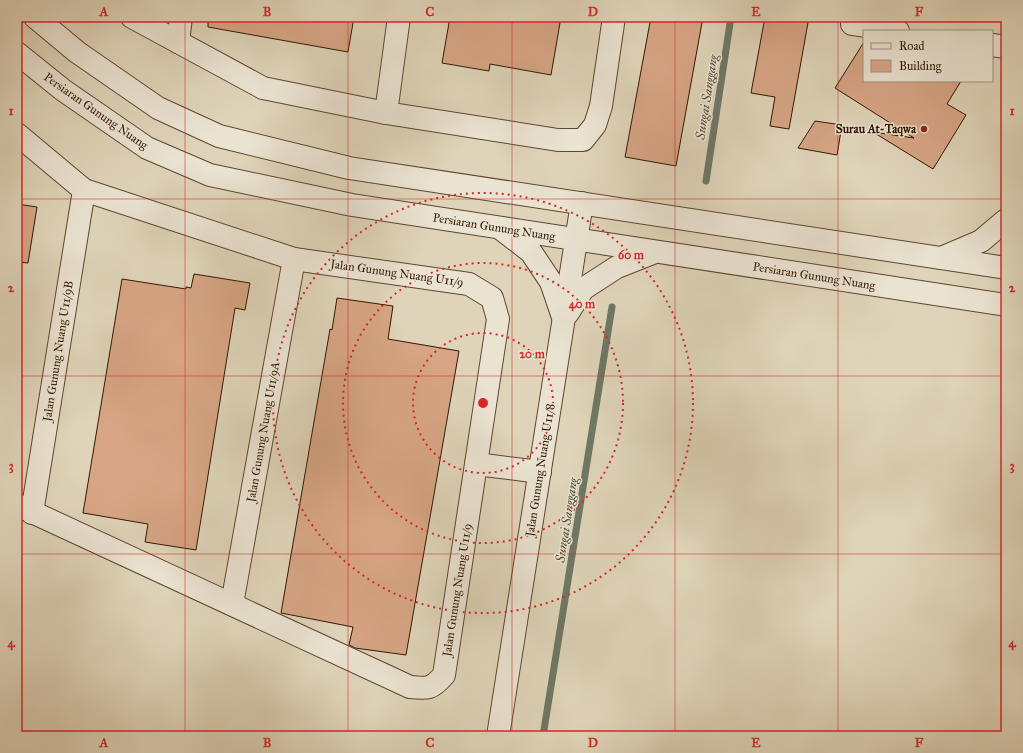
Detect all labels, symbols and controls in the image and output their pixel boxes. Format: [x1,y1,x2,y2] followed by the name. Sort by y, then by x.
[99,4,109,20] text: A
[263,4,272,20] text: B
[426,4,435,20] text: C
[588,4,598,20] text: D
[751,4,761,20] text: E
[915,4,924,20] text: F
[863,30,993,82] legend
[899,39,925,53] text: Road
[692,52,722,142] water label: Sungai Sanggang
[899,59,942,74] text: Building
[41,70,151,153] street label: Persiaran Gunung Nuang
[8,103,14,119] text: 1
[1009,103,1015,119] text: 1
[836,122,917,137] place label: Surau At-Taqwa
[919,124,929,134] marker: Surau At-Taqwa
[432,210,557,245] street label: Persiaran Gunung Nuang
[618,248,645,262] text: 60 m
[327,256,465,290] street label: Jalan Gunung Nuang U11/9
[752,259,877,294] street label: Persiaran Gunung Nuang
[8,280,15,296] text: 2
[40,280,77,425] street label: Jalan Gunung Nuang U11/9B
[1009,280,1016,296] text: 2
[569,297,596,312] text: 40 m
[519,347,546,361] text: 20 m
[243,361,283,506] street label: Jalan Gunung Nuang U11/9A
[476,396,490,410] centre of rings
[522,403,558,540] street label: Jalan Gunung Nuang U11/8
[8,458,14,474] text: 3
[1009,458,1015,474] text: 3
[552,475,582,565] water label: Sungai Sanggang
[439,523,475,660] street label: Jalan Gunung Nuang U11/9
[7,635,15,651] text: 4
[1008,635,1016,651] text: 4
[99,735,109,751] text: A
[263,735,272,751] text: B
[426,735,435,751] text: C
[588,735,598,751] text: D
[751,735,761,751] text: E
[915,735,924,751] text: F

